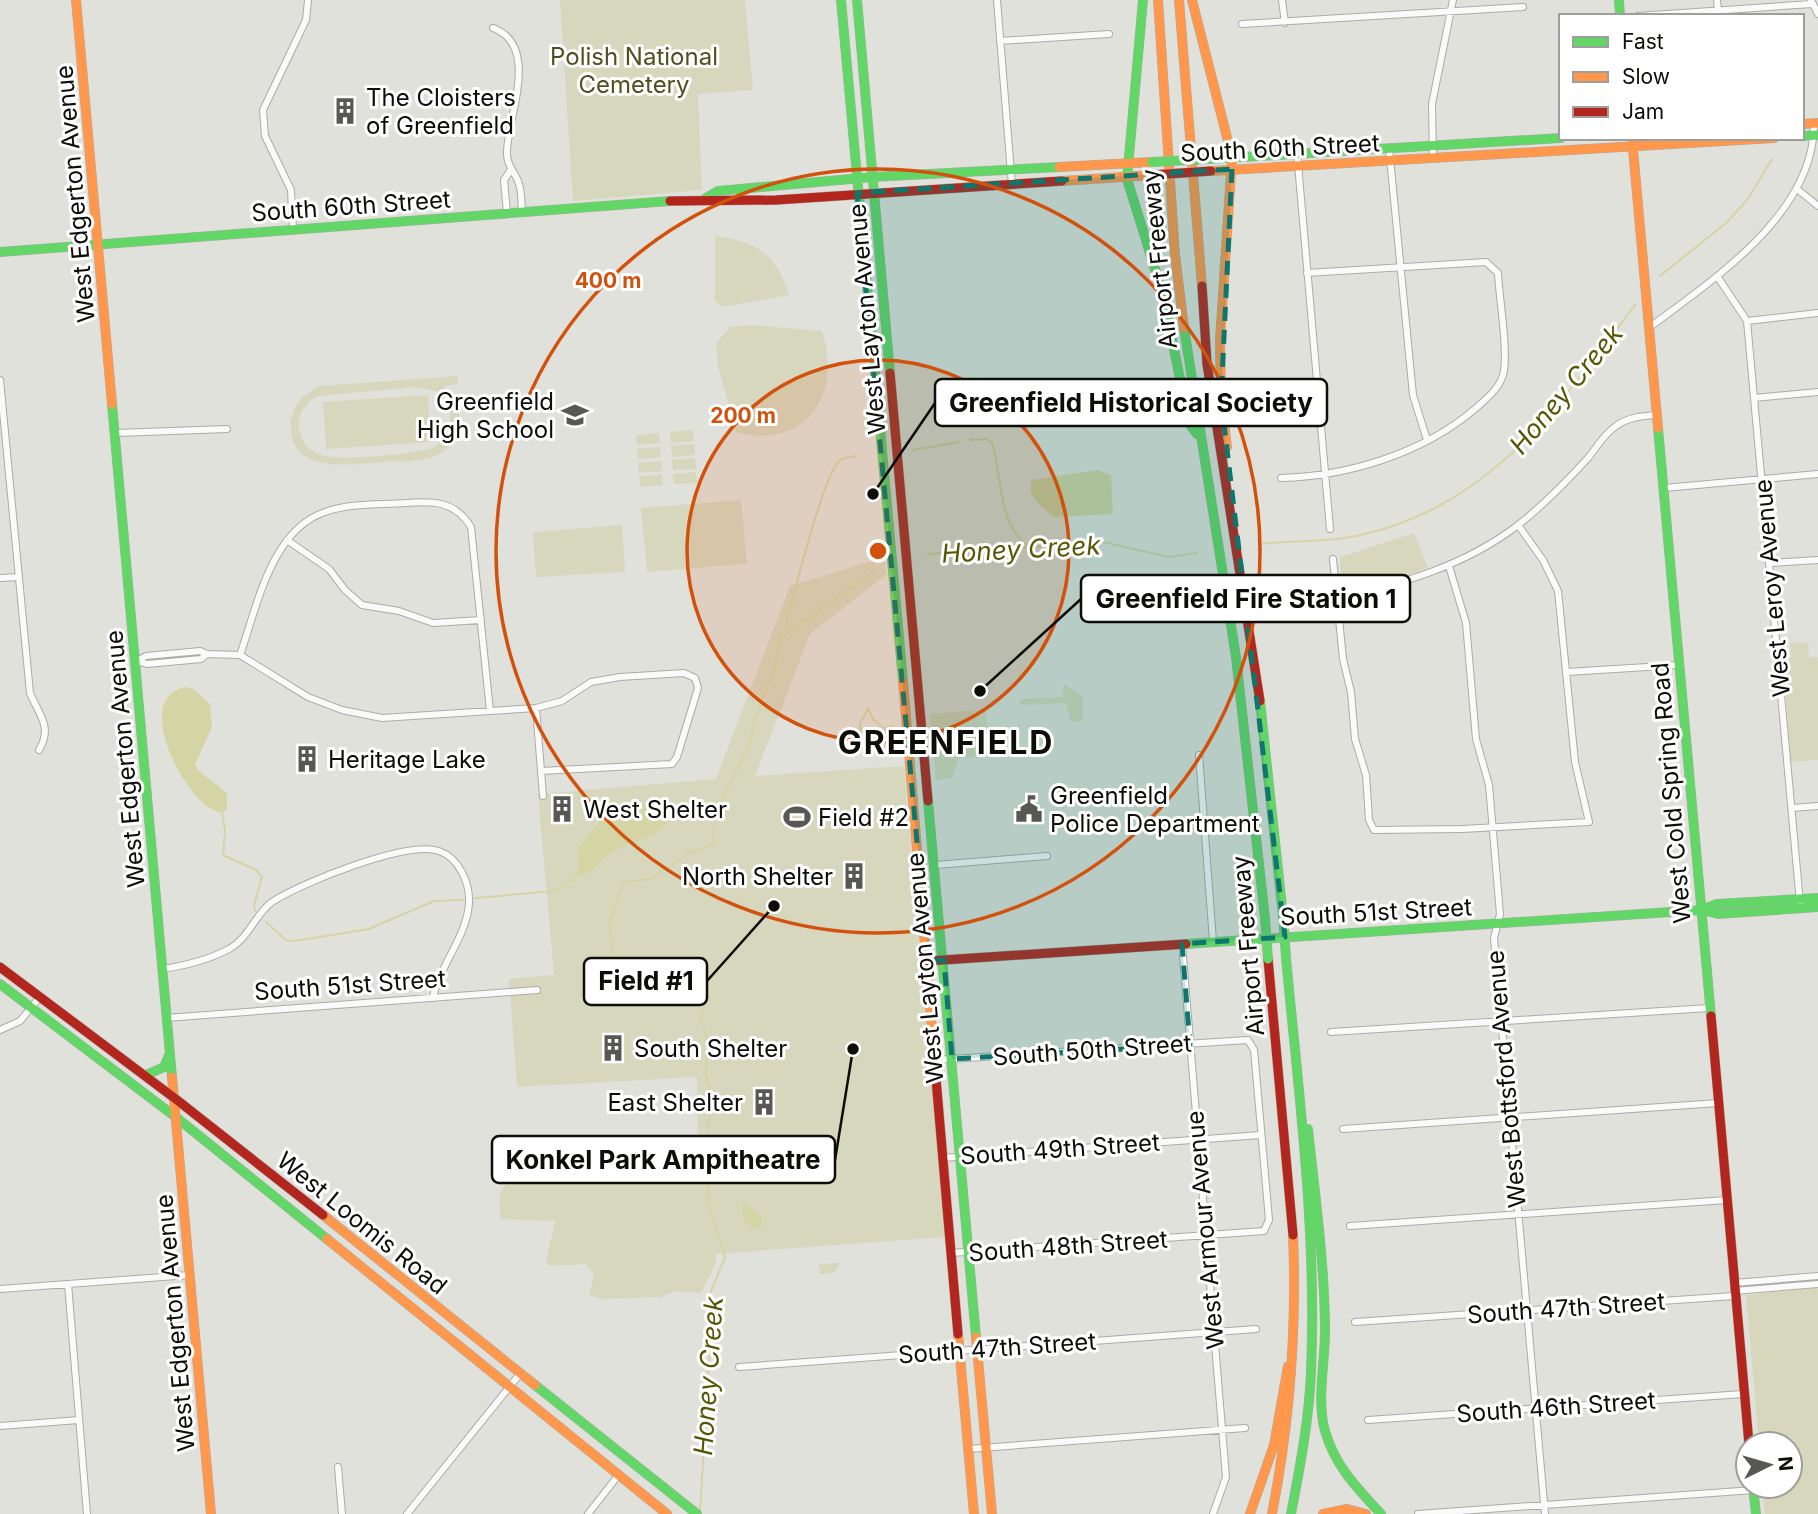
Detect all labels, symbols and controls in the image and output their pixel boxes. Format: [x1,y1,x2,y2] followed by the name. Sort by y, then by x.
[1559,14,1804,140] legend
[1622,29,1664,54] text: Fast
[550,42,718,99] park label: Polish National Cemetery
[49,64,101,324] street label: West Edgerton Avenue
[1622,64,1670,89] text: Slow
[366,83,516,140] place label: The Cloisters of Greenfield
[330,96,360,126] building icon: The Cloisters of Greenfield
[1622,99,1664,124] text: Jam
[1180,128,1381,168] street label: South 60th Street
[1135,168,1183,350] street label: Airport Freeway
[250,185,452,227] street label: South 60th Street
[842,202,892,436] street label: West Layton Avenue
[575,268,641,293] text: 400 m
[1503,317,1630,460] water label: Honey Creek
[935,379,1327,426] callout: Greenfield Historical Society
[417,387,554,444] place label: Greenfield High School
[949,387,1313,418] text: Greenfield Historical Society
[560,400,590,430] school or university icon: Greenfield High School
[710,403,776,428] text: 200 m
[1748,478,1796,698] street label: West Leroy Avenue
[941,529,1102,569] water label: Honey Creek
[866,539,890,563] centre of rings
[1081,575,1410,622] callout: Greenfield Fire Station 1
[1095,583,1397,614] text: Greenfield Fire Station 1
[99,629,151,889] street label: West Edgerton Avenue
[1645,661,1697,925] street label: West Cold Spring Road
[838,723,1054,762] district label: GREENFIELD
[292,744,322,774] building icon: Heritage Lake
[328,745,486,774] place label: Heritage Lake
[1050,781,1260,838] place label: Greenfield Police Department
[547,794,577,824] building icon: West Shelter
[1014,794,1044,824] public building icon: Greenfield Police Department
[583,795,727,824] place label: West Shelter
[782,802,812,832] sports icon: Field #2
[818,803,909,832] place label: Field #2
[900,851,950,1085] street label: West Layton Avenue
[1226,855,1270,1037] street label: Airport Freeway
[839,861,869,891] building icon: North Shelter
[682,862,833,891] place label: North Shelter
[1279,892,1473,932] street label: South 51st Street
[1480,949,1532,1209] street label: West Bottsford Avenue
[584,958,707,1005] callout: Field #1
[253,964,447,1006] street label: South 51st Street
[598,965,694,996] text: Field #1
[992,1029,1193,1071] street label: South 50th Street
[598,1033,628,1063] building icon: South Shelter
[634,1034,787,1063] place label: South Shelter
[749,1087,779,1117] building icon: East Shelter
[607,1088,743,1117] place label: East Shelter
[1180,1110,1230,1350] street label: West Armour Avenue
[959,1128,1161,1170] street label: South 49th Street
[492,1136,835,1183] callout: Konkel Park Ampitheatre
[506,1144,820,1175] text: Konkel Park Ampitheatre
[271,1146,453,1300] street label: West Loomis Road
[149,1193,201,1453] street label: West Edgerton Avenue
[967,1225,1169,1267] street label: South 48th Street
[1466,1287,1666,1329] street label: South 47th Street
[687,1295,729,1457] water label: Honey Creek
[897,1327,1097,1369] street label: South 47th Street
[1455,1386,1657,1428] street label: South 46th Street
[1734,1430,1804,1500] north arrow
[1773,1455,1798,1472] text: N

